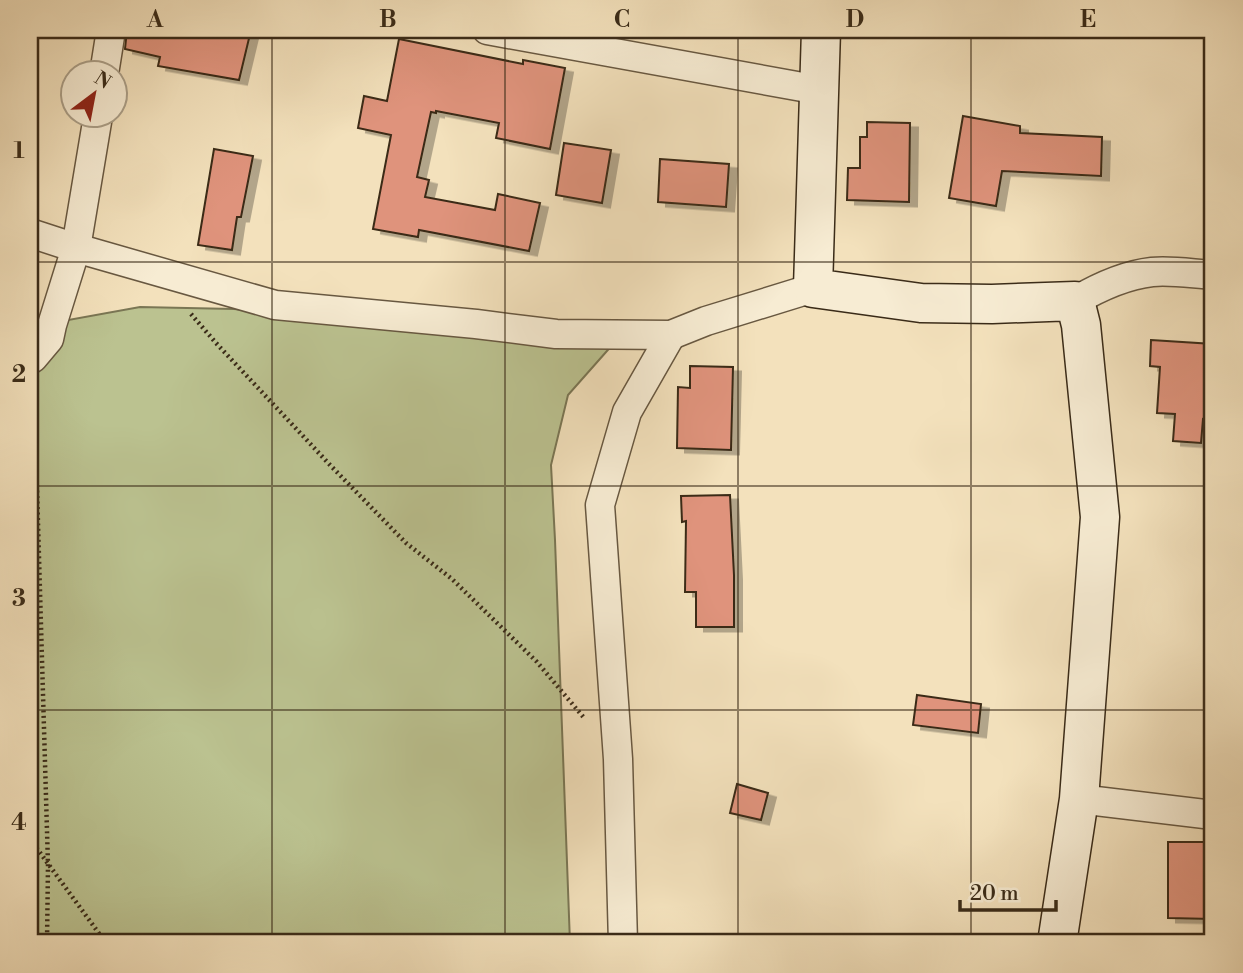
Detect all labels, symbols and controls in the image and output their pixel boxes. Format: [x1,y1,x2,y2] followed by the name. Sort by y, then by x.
[146,6,164,34] text: A
[379,6,397,34] text: B
[614,6,630,34] text: C
[846,6,864,34] text: D
[1080,6,1096,34] text: E
[60,60,130,130] north arrow
[90,66,115,95] text: N
[13,137,25,165] text: 1
[12,361,26,389] text: 2
[12,585,26,613] text: 3
[11,809,27,837] text: 4
[960,868,1056,912] scale bar
[970,881,1019,907] text: 20 m

